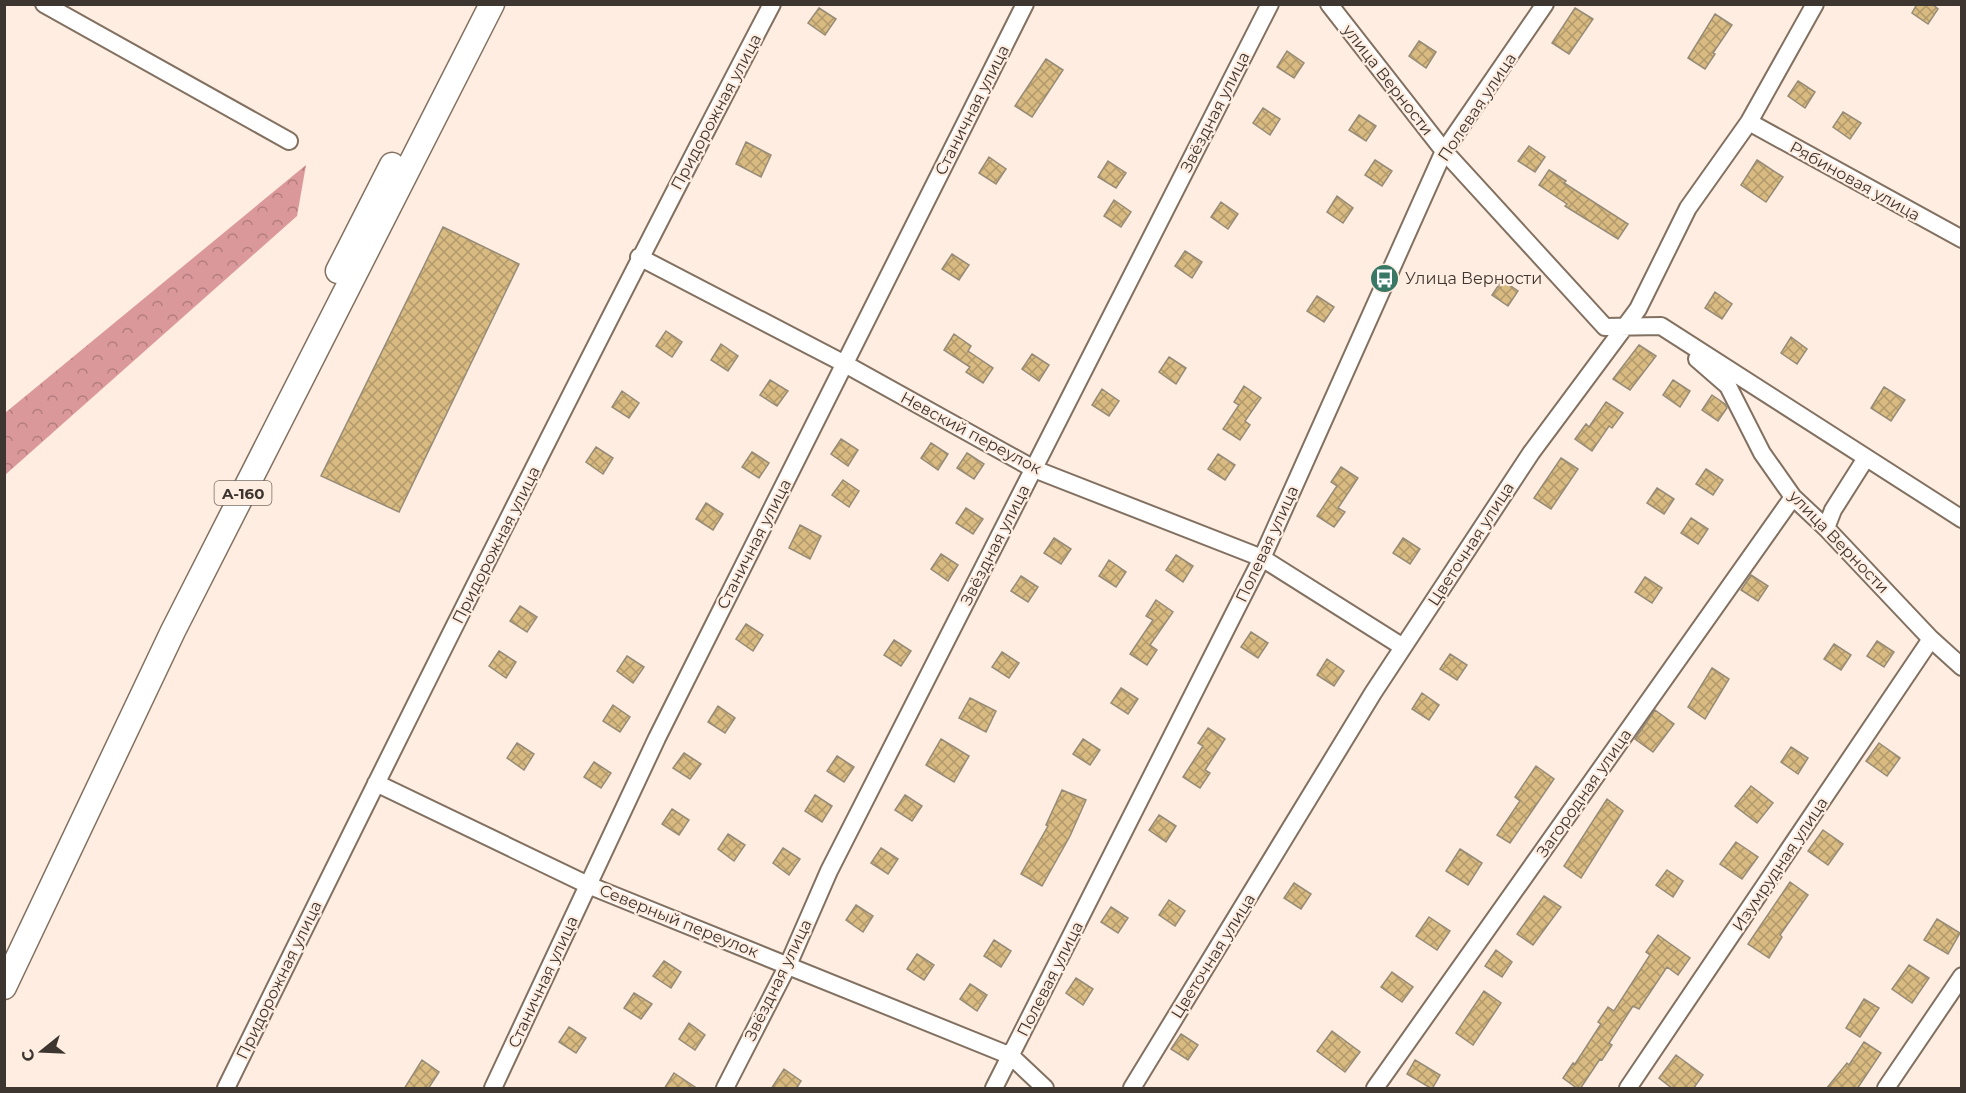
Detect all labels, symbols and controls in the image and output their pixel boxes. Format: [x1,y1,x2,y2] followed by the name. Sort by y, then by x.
[1338,20,1437,139] street label: улица Верности
[667,31,765,193] street label: Придорожная улица
[931,42,1013,178] street label: Станичная улица
[1176,49,1254,175] street label: Звёздная улица
[1434,49,1520,165] street label: Полевая улица
[1787,137,1923,225] street label: Рябиновая улица
[1368,262,1400,294] bus stop icon: Улица Верности
[1405,269,1542,288] place label: Улица Верности
[897,388,1045,479] street label: Невский переулок
[448,463,544,627] street label: Придорожная улица
[713,476,795,612] street label: Станичная улица
[1424,479,1518,609] street label: Цветочная улица
[214,481,272,505] road number: А-160
[956,482,1034,608] street label: Звёздная улица
[1232,483,1302,605] street label: Полевая улица
[1784,486,1893,597] street label: улица Верности
[1533,725,1635,861] street label: Загородная улица
[1728,794,1832,934] street label: Изумрудная улица
[597,880,762,962] street label: Северный переулок
[1167,890,1259,1022] street label: Цветочная улица
[232,898,326,1062] street label: Придорожная улица
[504,913,582,1051] street label: Станичная улица
[740,916,816,1044] street label: Звёздная улица
[1013,918,1087,1040] street label: Полевая улица
[12,1021,72,1081] north arrow
[17,1047,39,1064] text: С

